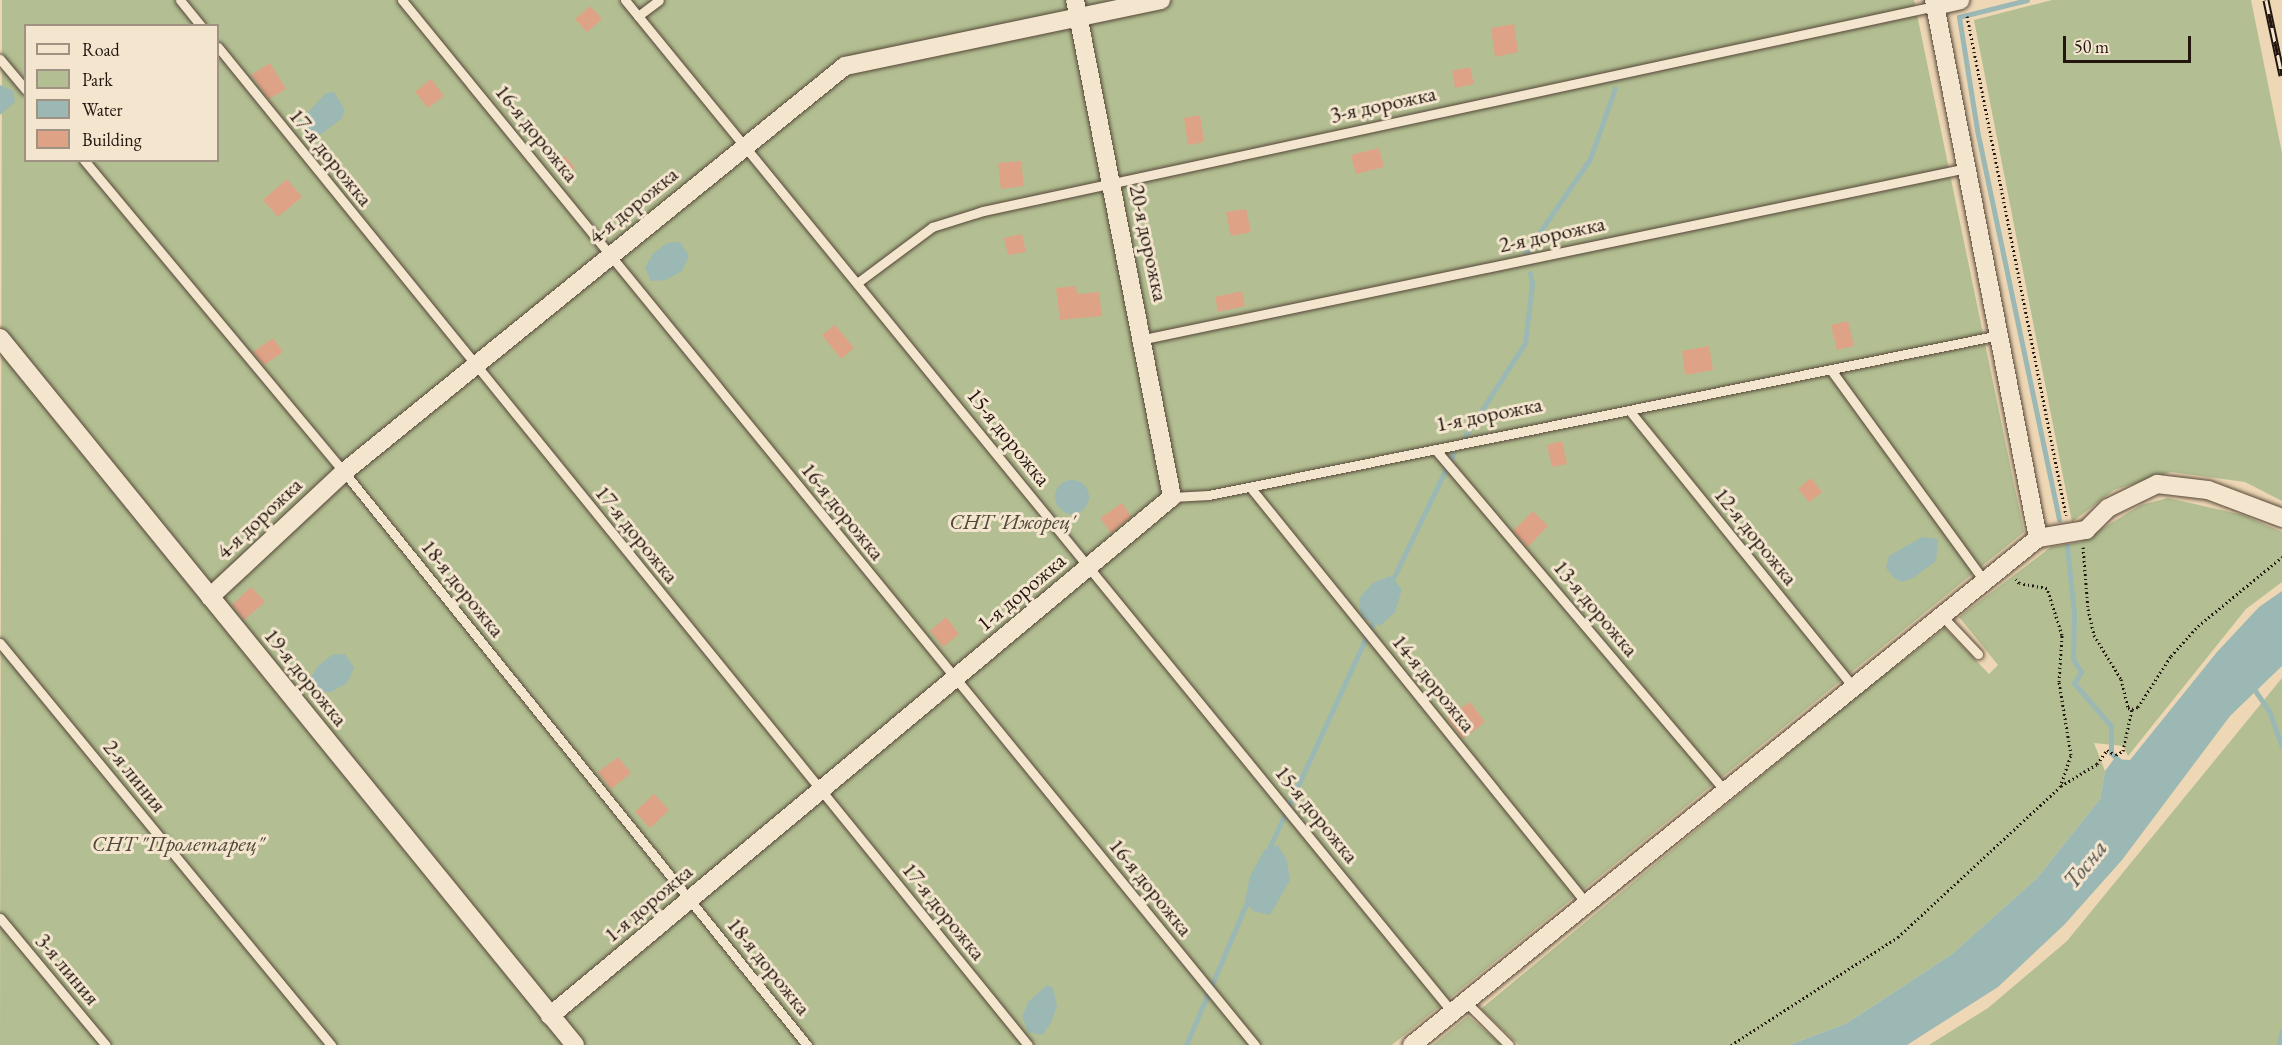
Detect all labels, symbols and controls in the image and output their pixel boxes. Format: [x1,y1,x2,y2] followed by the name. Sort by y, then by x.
[24,24,219,162] legend
[2066,24,2194,62] scale bar
[2074,35,2109,58] text: 50 m
[82,38,120,61] text: Road
[82,68,113,91] text: Park
[489,79,585,187] street label: 16-я дорожка
[1328,80,1438,128] street label: 3-я дорожка
[82,98,123,121] text: Water
[283,103,379,211] street label: 17-я дорожка
[82,128,142,151] text: Building
[583,161,683,249] street label: 4-я дорожка
[1124,182,1174,304] street label: 20-я дорожка
[1497,210,1607,258] street label: 2-я дорожка
[961,383,1057,491] street label: 15-я дорожка
[1434,391,1544,437] street label: 1-я дорожка
[795,457,891,565] street label: 16-я дорожка
[211,472,307,564] street label: 4-я дорожка
[589,480,685,588] street label: 17-я дорожка
[1708,482,1804,590] street label: 12-я дорожка
[949,509,1075,535] park label: СНТ 'Ижорец'
[415,534,511,642] street label: 18-я дорожка
[971,547,1071,637] street label: 1-я дорожка
[1548,554,1644,662] street label: 13-я дорожка
[258,623,354,731] street label: 19-я дорожка
[1386,629,1482,737] street label: 14-я дорожка
[98,734,172,818] street label: 2-я линия
[1269,760,1365,868] street label: 15-я дорожка
[92,831,264,857] park label: СНТ "Пролетарец"
[1103,833,1199,941] street label: 16-я дорожка
[2057,834,2113,894] water label: Тосна
[896,857,992,965] street label: 17-я дорожка
[598,858,698,948] street label: 1-я дорожка
[721,912,817,1020] street label: 18-я дорожка
[30,928,106,1010] street label: 3-я линия

